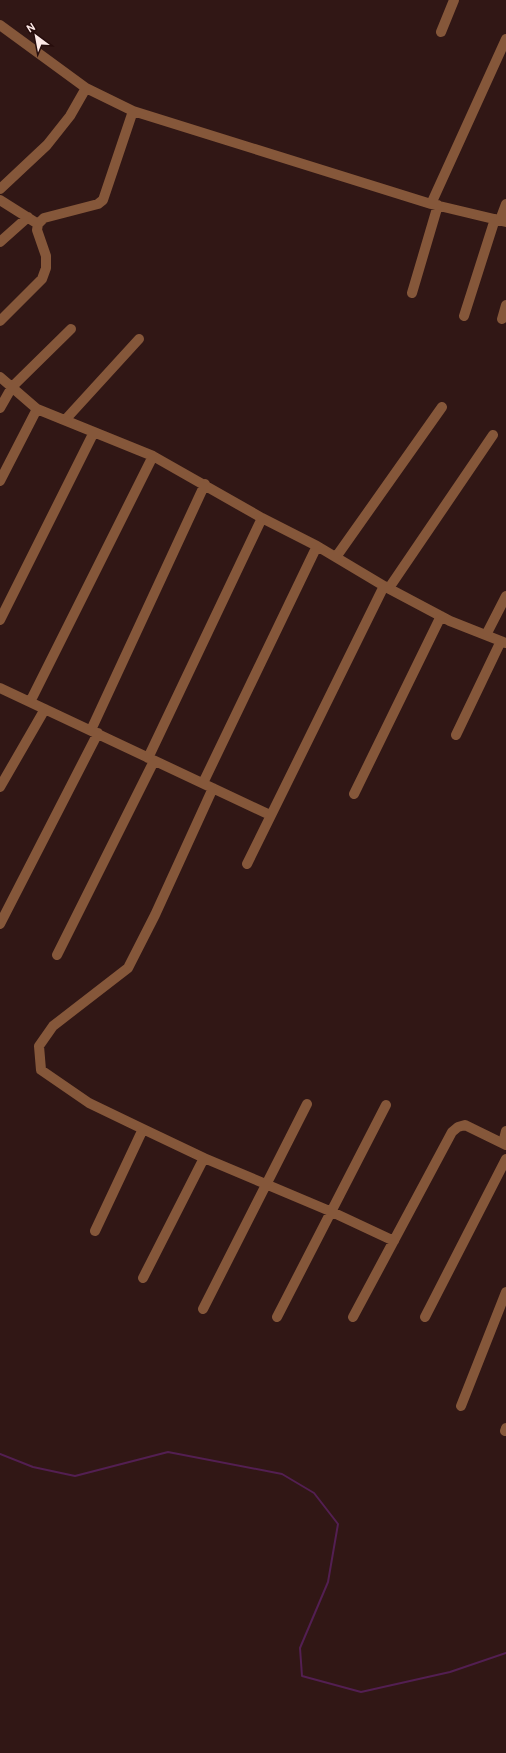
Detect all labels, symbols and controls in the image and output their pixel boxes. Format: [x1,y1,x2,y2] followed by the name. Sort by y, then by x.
[16,16,56,56] north arrow
[24,20,38,36] text: N

